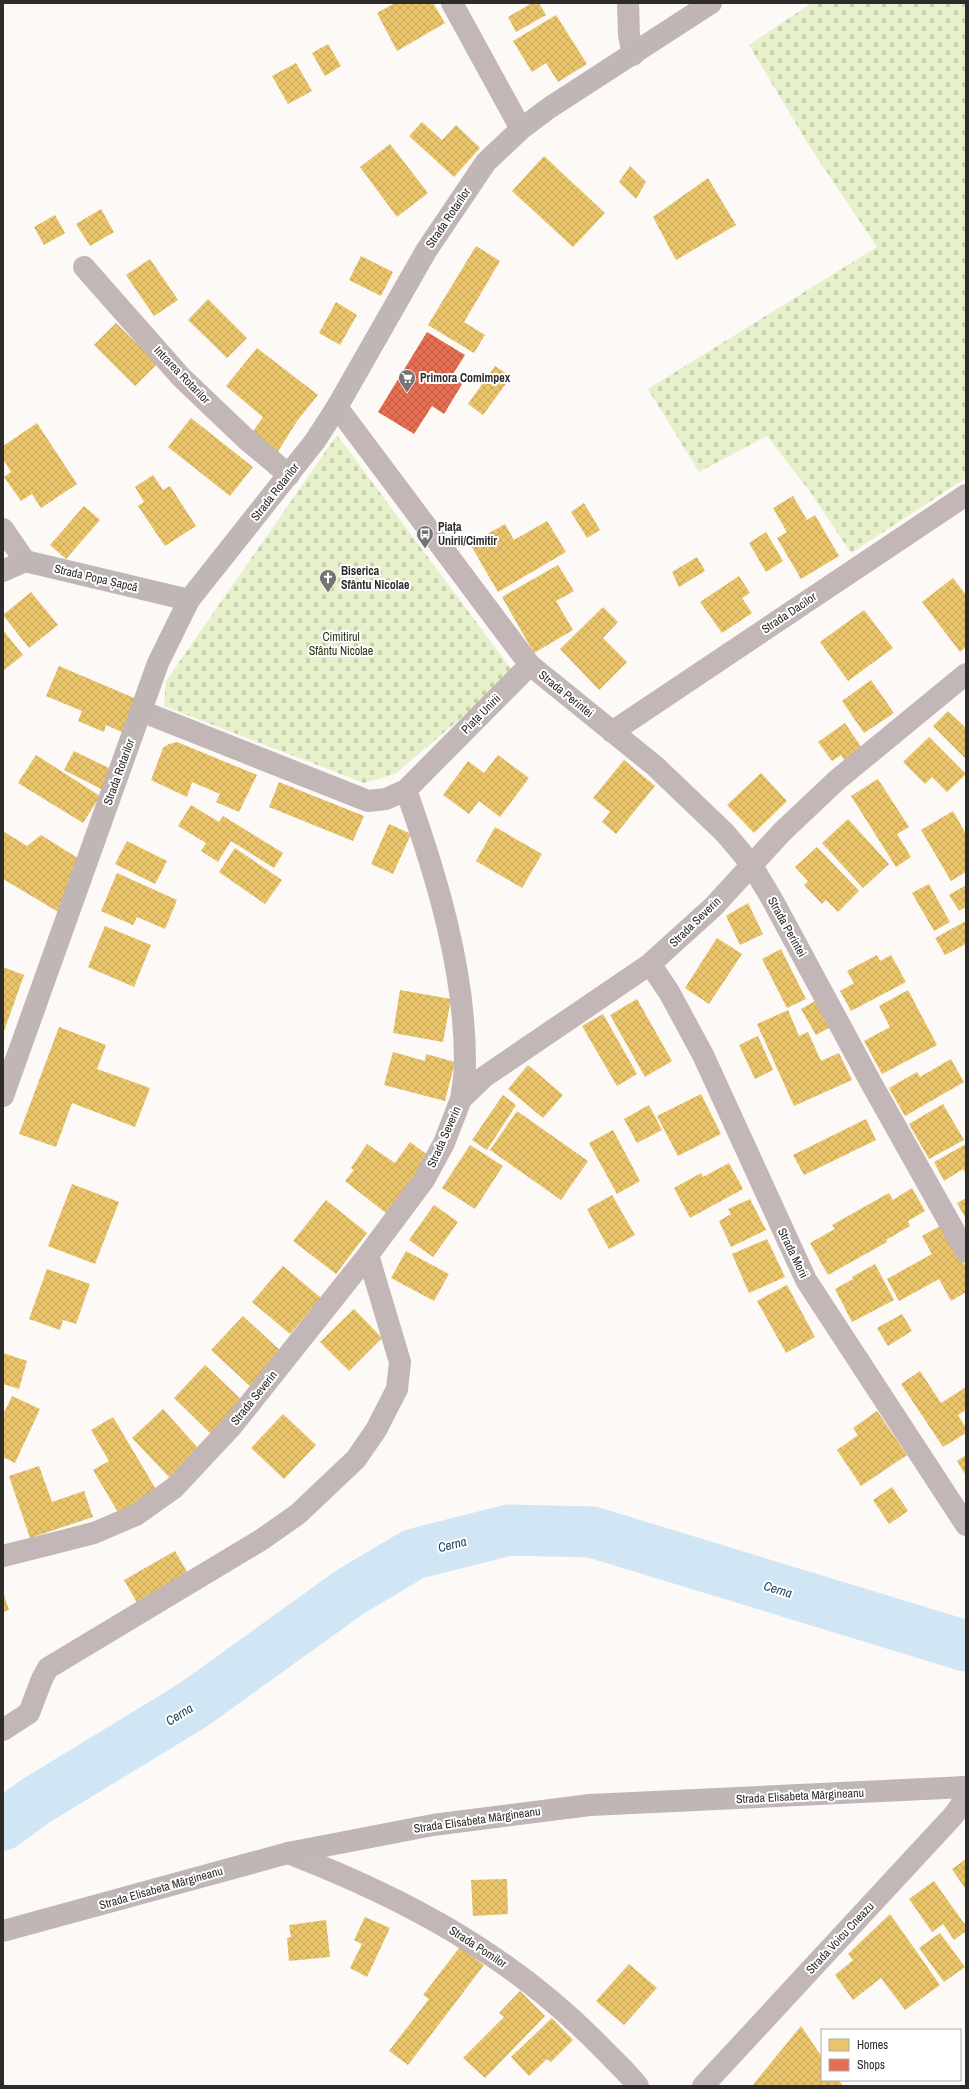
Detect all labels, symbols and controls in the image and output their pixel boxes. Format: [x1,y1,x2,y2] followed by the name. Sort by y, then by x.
[422,184,474,251] street label: Strada Rotarilor
[150,343,214,408] street label: Intrarea Rotarilor
[397,368,417,393] supermarket icon: Primora Comimpex
[420,370,511,386] place label: Primora Comimpex
[247,459,303,524] street label: Strada Rotarilor
[438,519,497,549] place label: Piața Unirii/Cimitir
[415,524,435,549] bus stop icon: Piața Unirii/Cimitir
[53,561,140,596] street label: Strada Popa Șapcă
[341,563,410,593] place label: Biserica Sfântu Nicolae
[318,568,338,593] church icon: Biserica Sfântu Nicolae
[758,588,820,637] street label: Strada Dacilor
[309,629,373,659] park label: Cimitirul Sfântu Nicolae
[535,667,597,721] street label: Strada Perintei
[458,691,504,737] street label: Piața Unirii
[100,736,139,807] street label: Strada Rotarilor
[666,893,724,951] street label: Strada Severin
[764,894,810,960] street label: Strada Perintei
[423,1104,465,1170] street label: Strada Severin
[774,1225,812,1281] street label: Strada Morii
[227,1367,281,1429] street label: Strada Severin
[436,1533,468,1556] water label: Cerna
[761,1577,794,1602] water label: Cerna
[162,1699,196,1729] water label: Cerna
[736,1785,864,1807] street label: Strada Elisabeta Mărgineanu
[413,1803,541,1837] street label: Strada Elisabeta Mărgineanu
[97,1863,225,1913] street label: Strada Elisabeta Mărgineanu
[802,1899,878,1977] street label: Strada Voicu Cneazu
[446,1922,510,1972] street label: Strada Pomilor
[821,2029,961,2081] legend
[857,2037,888,2053] text: Homes
[857,2057,885,2073] text: Shops

